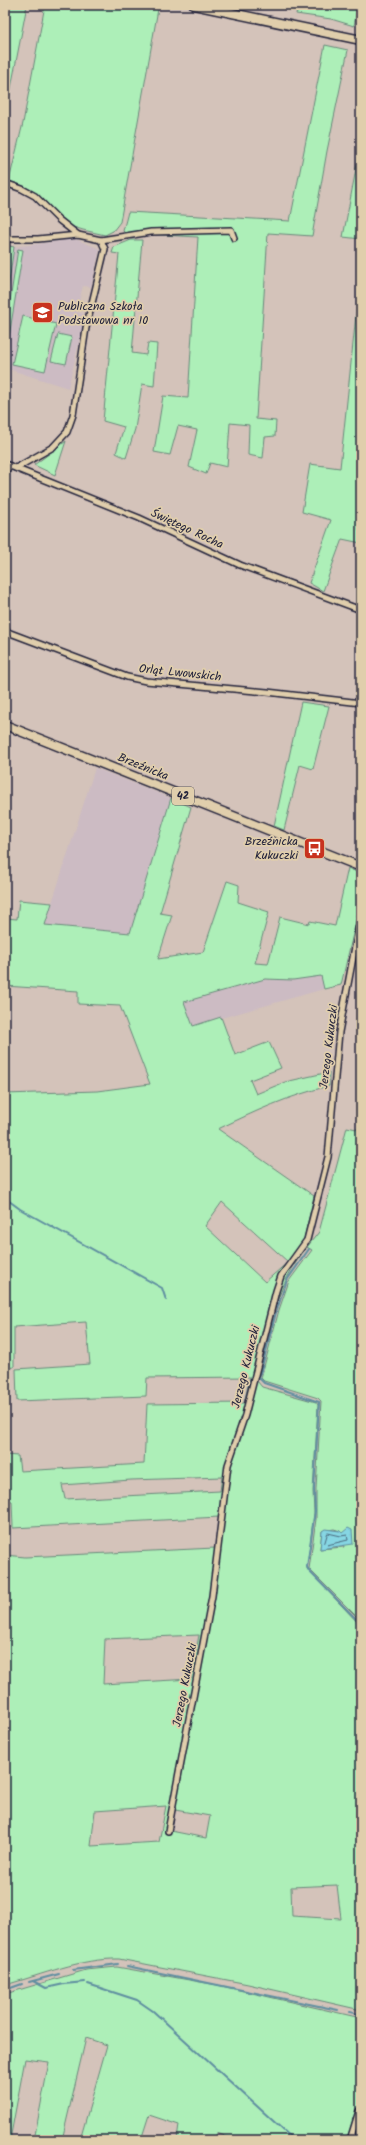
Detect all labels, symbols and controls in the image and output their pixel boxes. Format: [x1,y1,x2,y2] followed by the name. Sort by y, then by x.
[58,297,148,330] place label: Publiczna Szkoła Podstawowa nr 10
[29,300,55,326] school or university icon: Publiczna Szkoła Podstawowa nr 10
[147,504,227,554] street label: Świętego Rocha
[138,659,222,687] street label: Orląt Lwowskich
[115,748,172,786] street label: Brzeźnicka
[172,787,194,805] road number: 42
[245,832,299,865] place label: Brzeźnicka Kukuczki
[301,835,327,861] bus stop icon: Brzeźnicka Kukuczki
[314,1003,344,1090] street label: Jerzego Kukuczki
[227,1322,266,1411] street label: Jerzego Kukuczki
[168,1640,203,1729] street label: Jerzego Kukuczki

